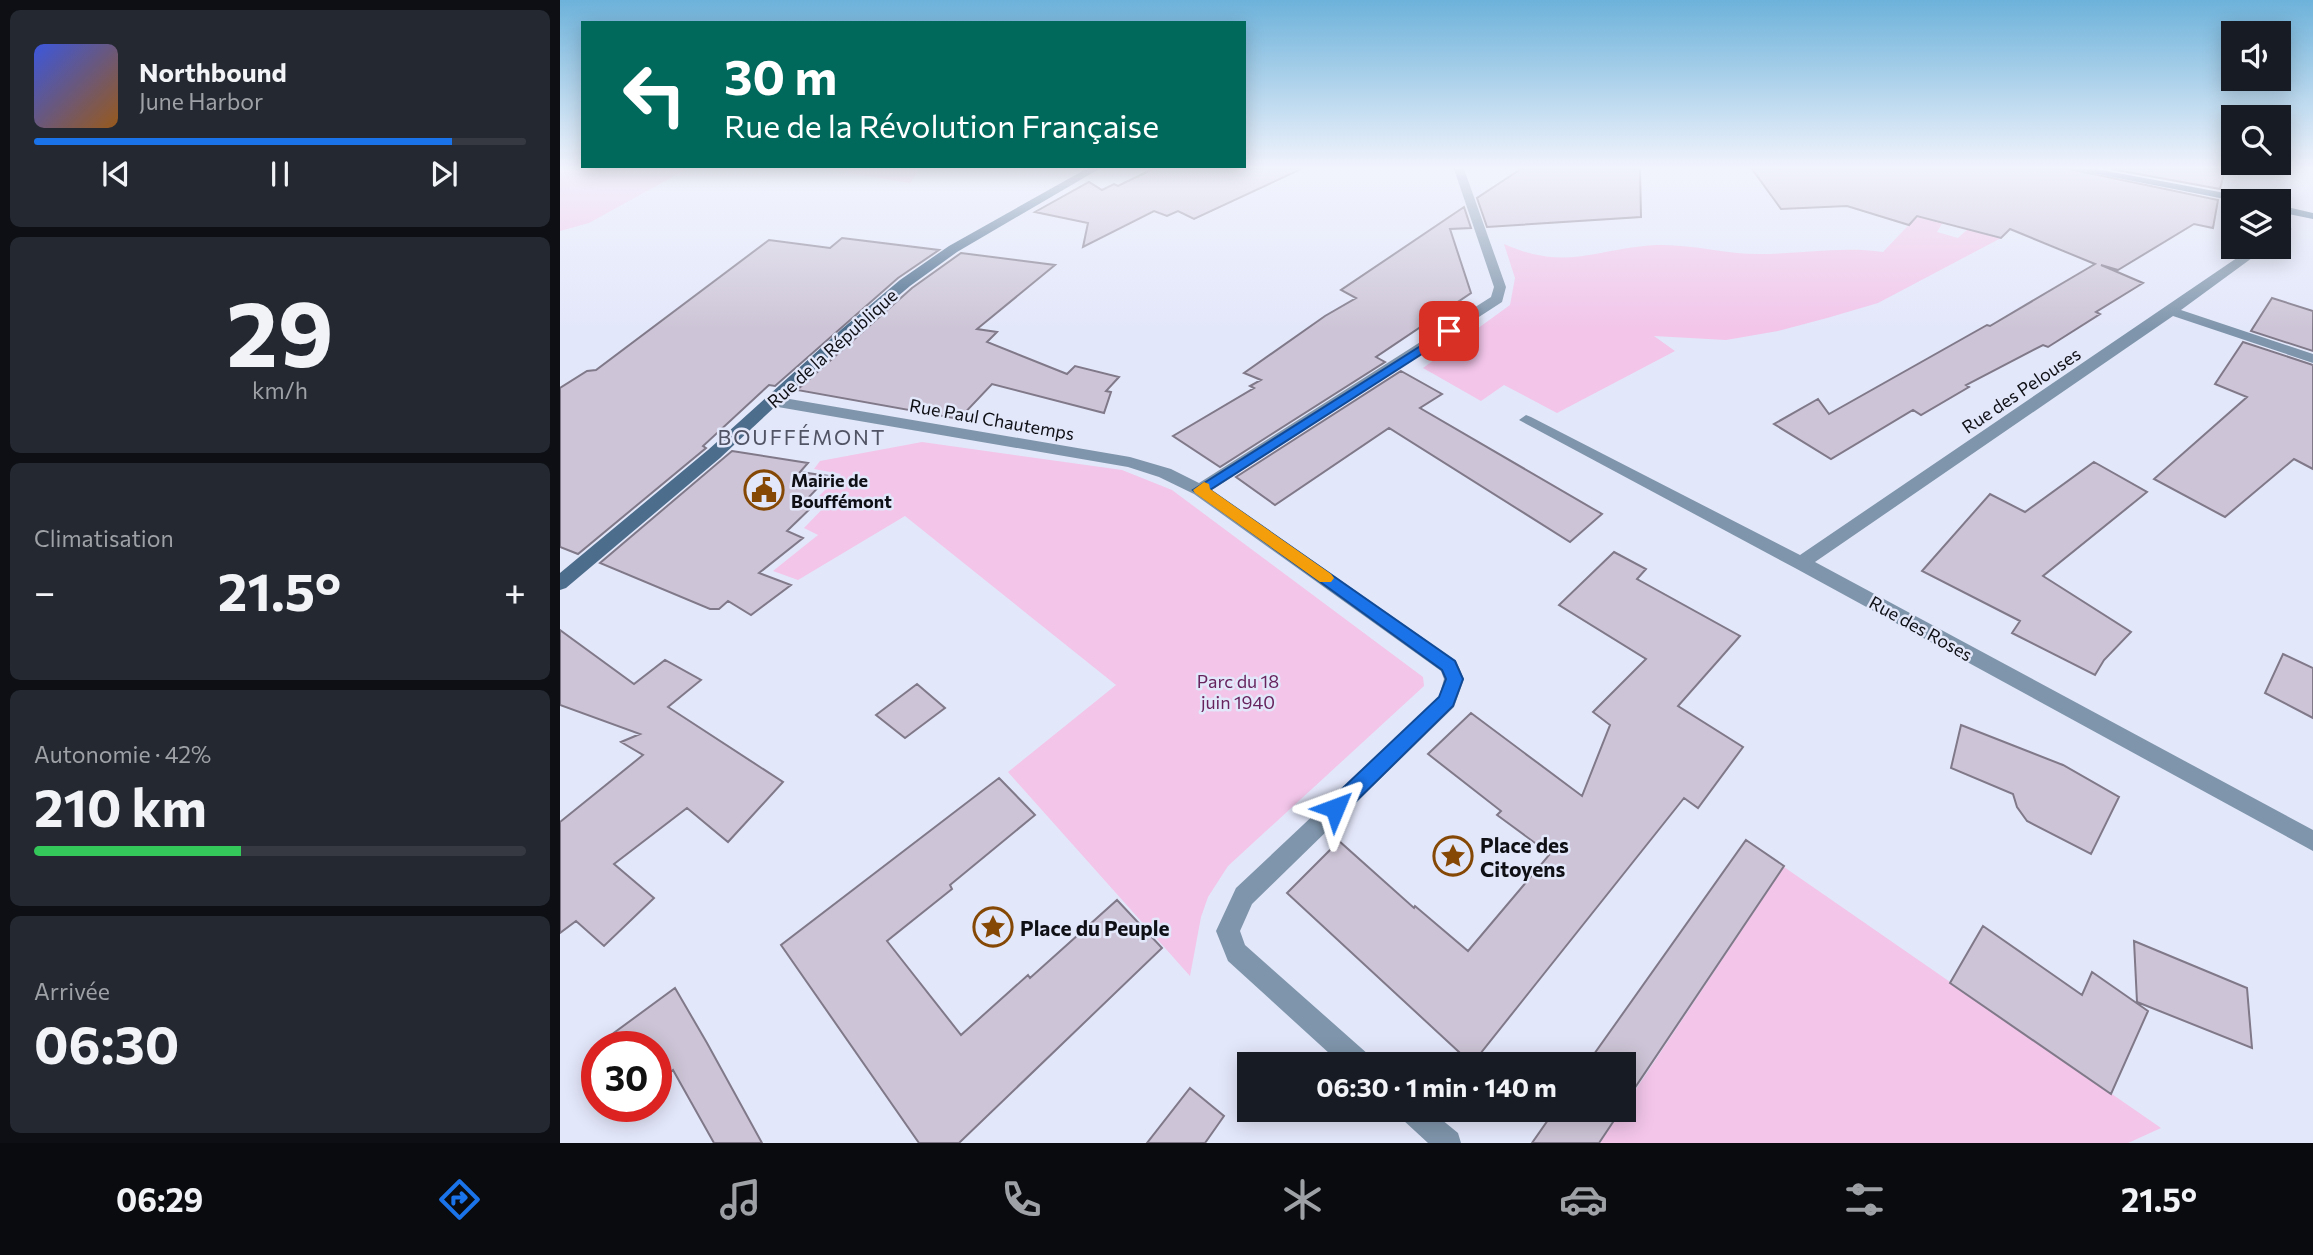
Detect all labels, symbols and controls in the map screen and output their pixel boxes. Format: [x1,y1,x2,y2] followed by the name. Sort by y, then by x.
[2221,21,2291,259] map controls
[2221,21,2291,91] button: sound
[724,45,837,105] text: 30 m
[609,49,700,140] icon: left
[139,56,287,87] text: Northbound
[139,87,263,115] text: June Harbor
[724,105,1159,145] text: Rue de la Révolution Française
[2221,105,2291,175] button: search
[97,155,135,193] icon: previous
[261,155,299,193] icon: pause
[425,155,463,193] icon: next
[2221,189,2291,259] button: layers
[226,274,334,386] text: 29
[762,284,902,412] street label: Rue de la République
[1419,301,1479,361] pin
[1430,312,1468,350] icon: arrive
[1958,342,2084,438] street label: Rue des Pelouses
[252,376,308,404] text: km/h
[908,394,1076,444] street label: Rue Paul Chautemps
[718,424,886,449] district label: BOUFFÉMONT
[743,469,785,511] public building icon: Mairie de Bouffémont
[791,469,892,512] place label: Mairie de Bouffémont
[34,524,174,552] text: Climatisation
[218,558,341,622] text: 21.5°
[34,567,56,614] text: −
[504,567,526,614] text: +
[1866,591,1976,665] street label: Rue des Roses
[1197,670,1279,713] park label: Parc du 18 juin 1940
[34,740,211,768] text: Autonomie · 42%
[1298,771,1372,845] position arrow
[34,774,207,838] text: 210 km
[1480,832,1569,881] place label: Place des Citoyens
[1432,835,1474,877] place icon: Place des Citoyens
[972,906,1014,948] place icon: Place du Peuple
[1020,915,1170,940] place label: Place du Peuple
[34,977,110,1005] text: Arrivée
[34,1011,179,1075] text: 06:30
[581,1031,672,1122] speed limit sign: 30
[1316,1071,1557,1102] text: 06:30 · 1 min · 140 m
[435,1175,484,1224] icon: directions
[716,1175,765,1224] icon: music
[997,1175,1046,1224] icon: phone
[1278,1175,1327,1224] icon: climate
[1559,1175,1608,1224] icon: car
[1840,1175,1889,1224] icon: filters
[116,1179,203,1219] text: 06:29
[2121,1179,2197,1219] text: 21.5°

